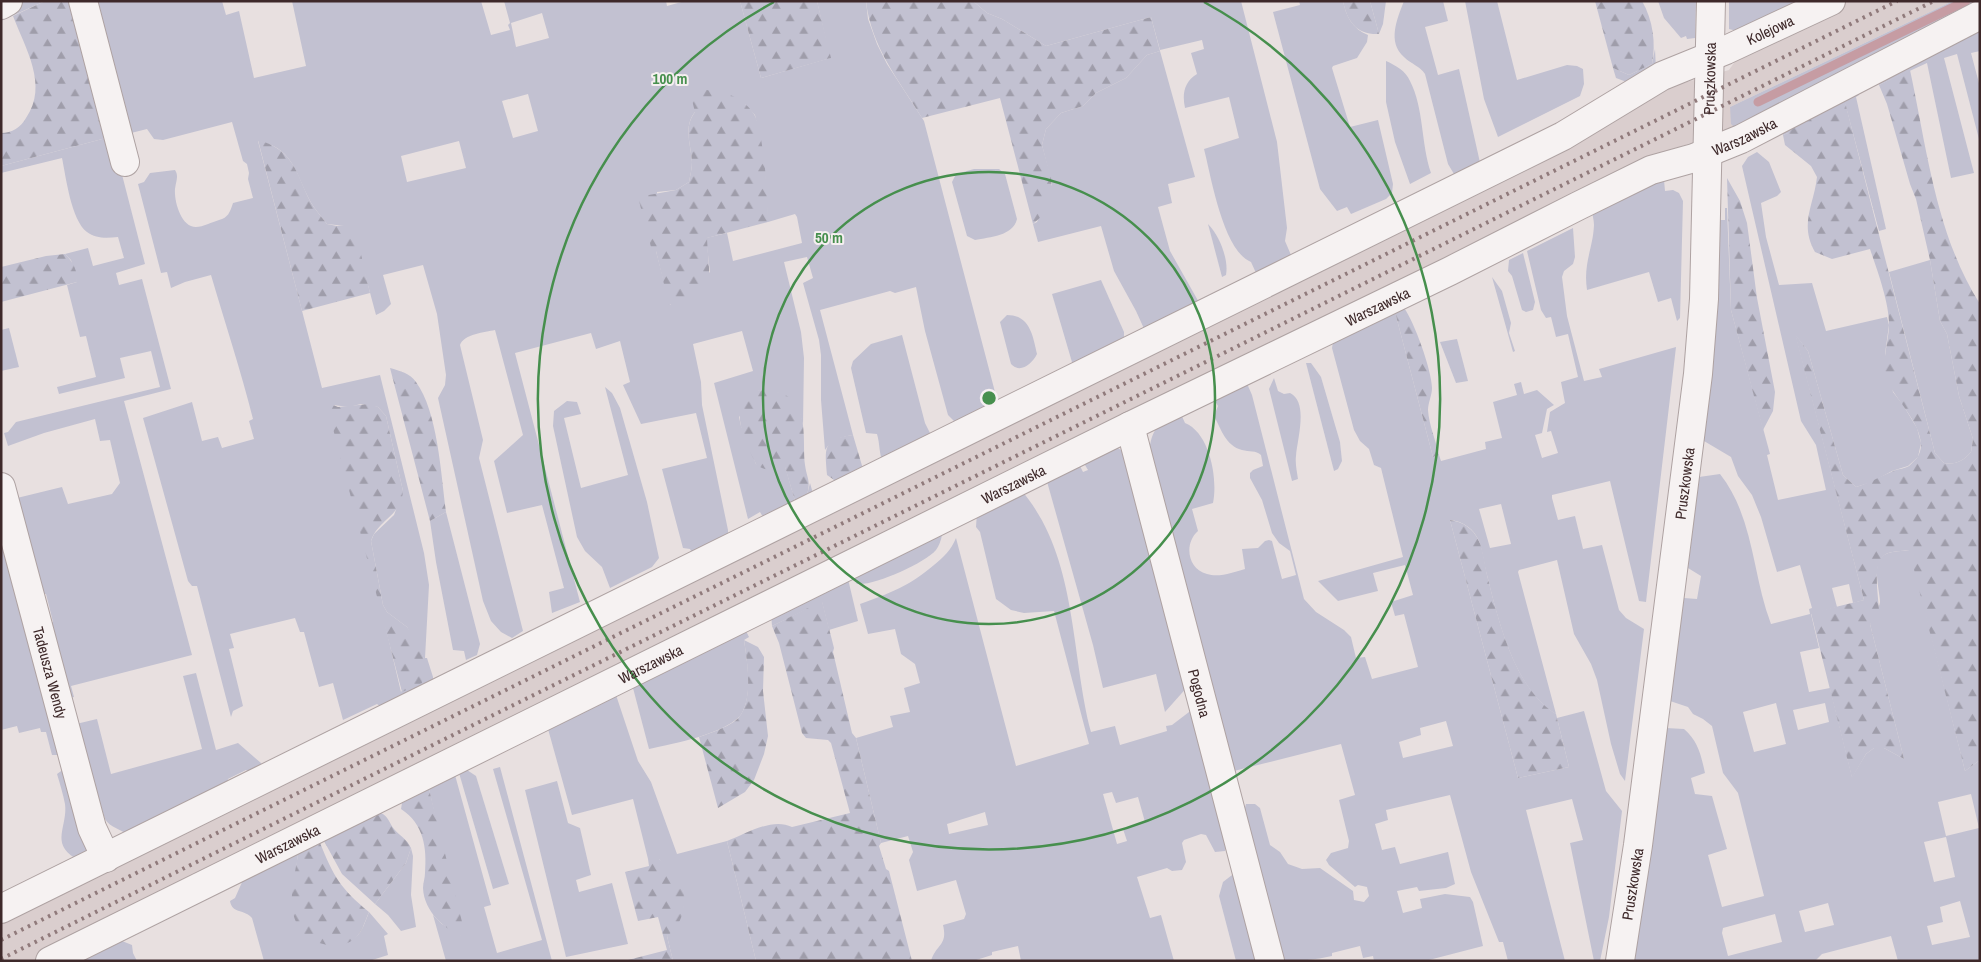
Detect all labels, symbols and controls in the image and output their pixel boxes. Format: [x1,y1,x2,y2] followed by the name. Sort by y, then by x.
[1743,9,1797,50] street label: Kolejowa
[1698,42,1721,115] street label: Pruszkowska
[653,68,687,89] text: 100 m
[1709,112,1780,160] street label: Warszawska
[815,227,843,248] text: 50 m
[1341,282,1413,331] street label: Warszawska
[980,389,998,407] centre of rings
[1669,446,1699,521] street label: Pruszkowska
[978,459,1049,509] street label: Warszawska
[28,624,73,722] street label: Tadeusza Wendy
[615,639,686,688] street label: Warszawska
[1183,667,1216,720] street label: Pogodna
[252,819,323,868] street label: Warszawska
[1616,846,1648,921] street label: Pruszkowska

